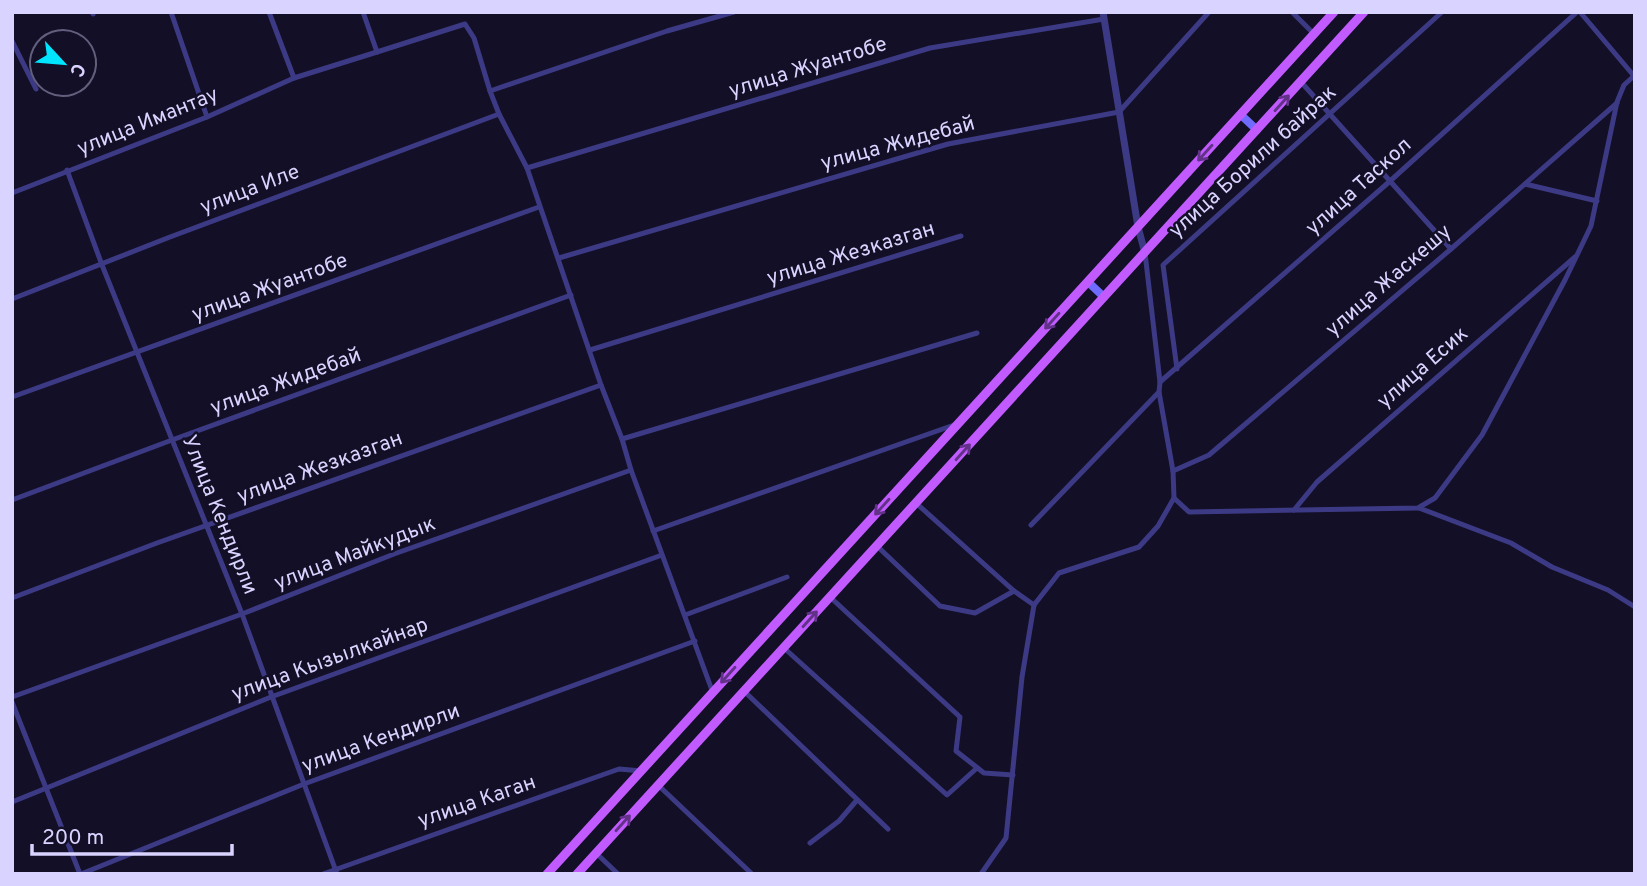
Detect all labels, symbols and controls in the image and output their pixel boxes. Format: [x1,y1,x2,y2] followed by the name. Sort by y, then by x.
[28,28,98,98] north arrow
[726,31,890,105] street label: улица Жуантобе
[63,59,90,80] text: С
[1163,80,1343,244] street label: улица Борили байрак
[73,81,223,163] street label: улица Имантау
[1274,94,1290,112] one-way arrow
[818,110,978,178] street label: улица Жидебай
[1300,132,1418,242] street label: улица Таскол
[1197,144,1214,161] one-way arrow
[196,159,304,221] street label: улица Иле
[764,216,938,292] street label: улица Жезказган
[1320,219,1458,343] street label: улица Жаскешу
[188,247,352,329] street label: улица Жуантобе
[1044,312,1060,330] one-way arrow
[1372,321,1474,415] street label: улица Есик
[207,342,365,422] street label: улица Жидебай
[233,426,407,510] street label: улица Жезказган
[175,431,263,599] street label: Улица Кендирли
[955,443,971,461] one-way arrow
[874,498,890,516] one-way arrow
[270,511,440,597] street label: улица Майкудык
[801,611,818,628] one-way arrow
[228,612,432,708] street label: улица Кызылкайнар
[720,666,737,683] one-way arrow
[298,698,464,780] street label: улица Кендирли
[414,769,540,835] street label: улица Каган
[32,812,231,856] scale bar
[615,814,631,832] one-way arrow
[42,825,104,852] text: 200 m

